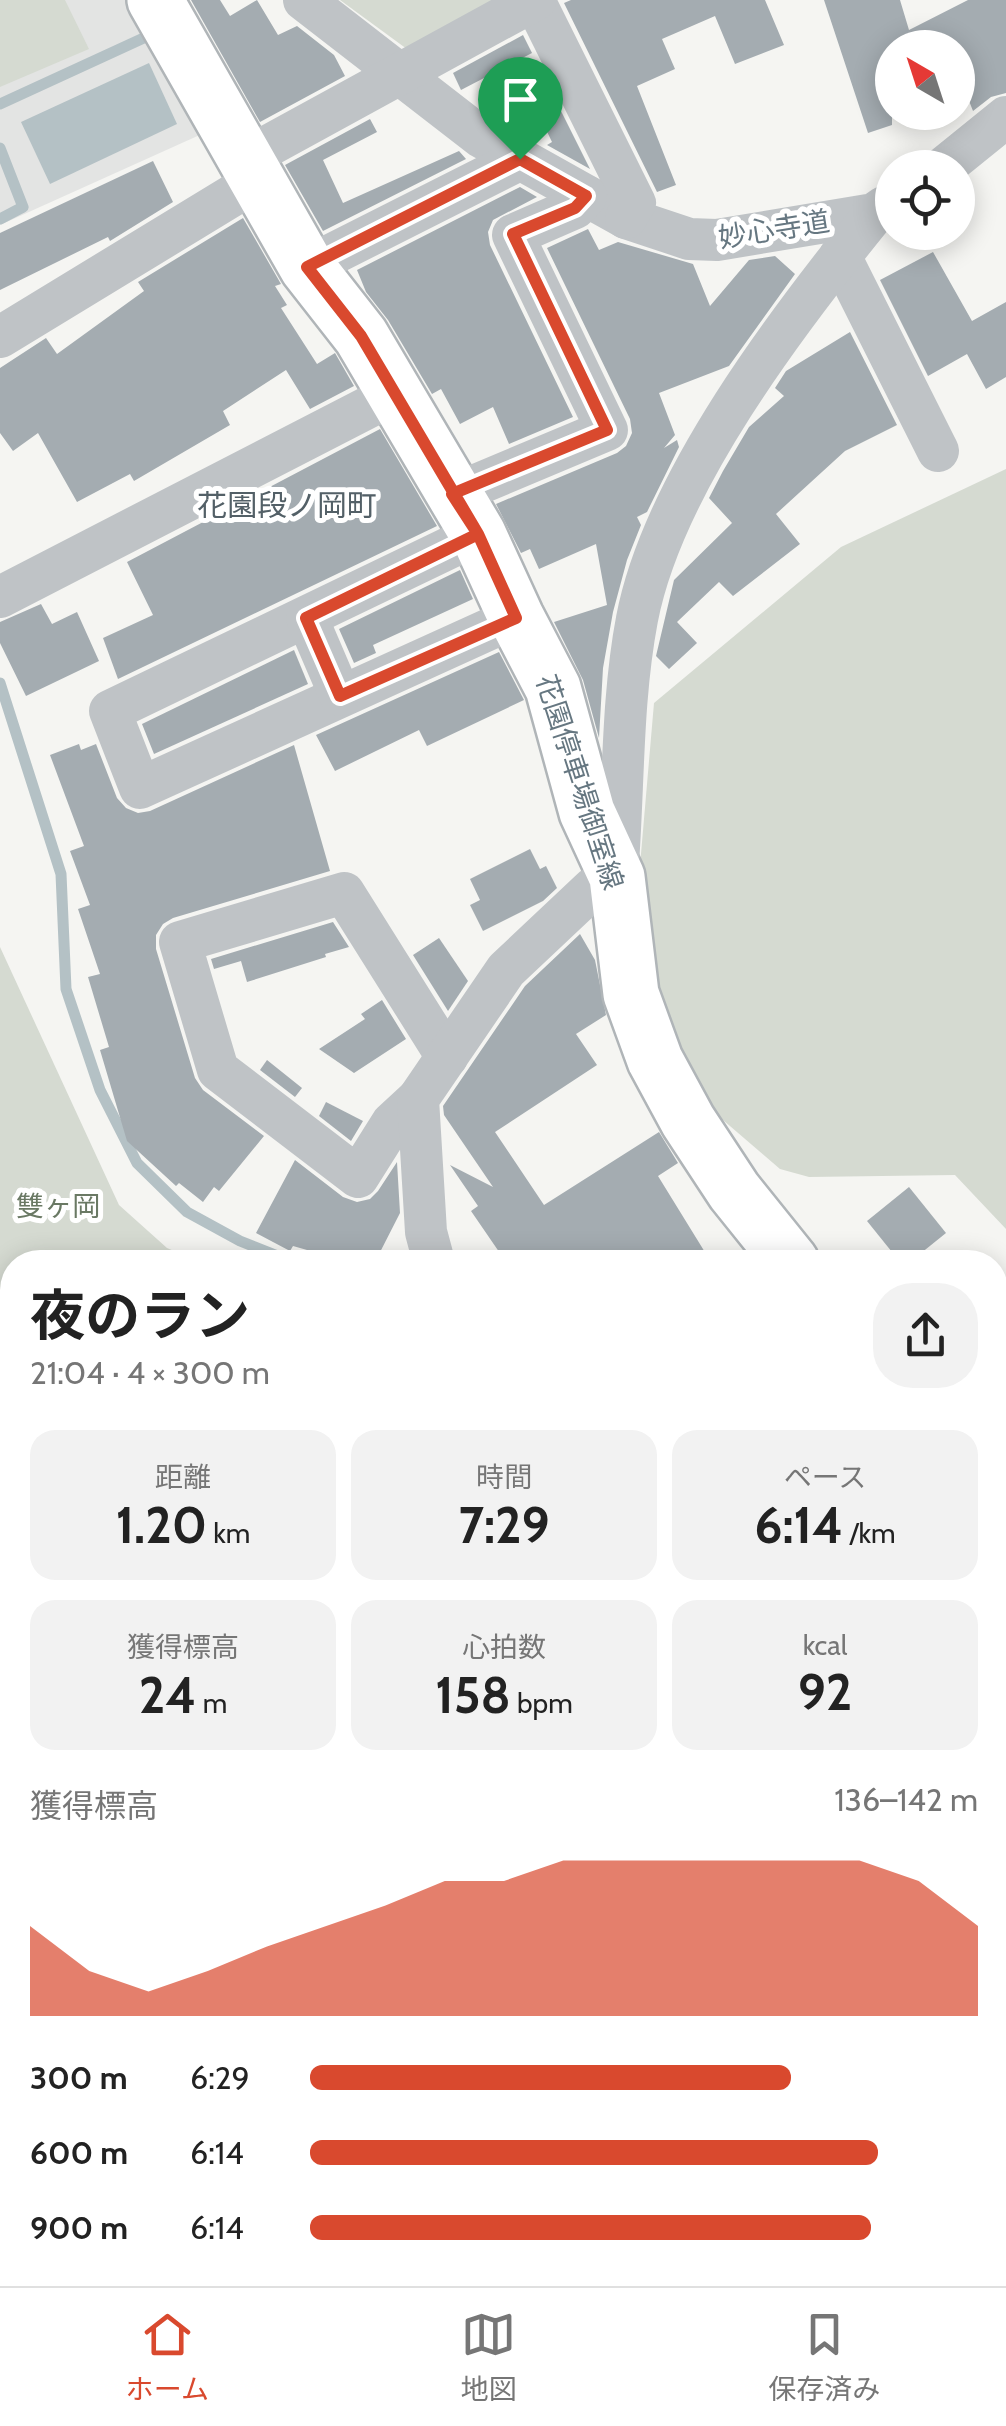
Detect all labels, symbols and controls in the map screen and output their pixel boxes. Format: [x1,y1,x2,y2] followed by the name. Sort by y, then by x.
[875,30,975,130] north arrow
[875,30,975,250] map controls
[478,57,563,160] pin
[493,72,548,127] icon: arrive
[875,150,975,250] button: locate
[716,203,832,255] street label: 妙心寺道
[197,487,377,524] district label: 花園段ノ岡町
[529,670,631,894] street label: 花園停車場御室線
[16,1189,100,1223] park label: 雙ヶ岡
[30,1282,250,1349] text: 夜のラン
[873,1283,978,1388] button: share
[30,1353,270,1392] text: 21:04 · 4 × 300 m
[155,1460,211,1494] text: 距離
[476,1460,532,1494] text: 時間
[784,1460,866,1494] text: ペース
[116,1495,207,1556] text: 1.20
[458,1495,550,1556] text: 7:29
[754,1495,843,1556] text: 6:14
[207,1516,250,1550] text: km
[843,1516,896,1550] text: /km
[803,1628,847,1662] text: kcal
[127,1630,239,1664] text: 獲得標高
[462,1630,546,1664] text: 心拍数
[798,1662,852,1723] text: 92
[139,1665,196,1726] text: 24
[435,1665,511,1726] text: 158
[196,1686,227,1720] text: m
[511,1686,573,1720] text: bpm
[834,1780,978,1819] text: 136–142 m
[30,1786,158,1825] text: 獲得標高
[30,2058,127,2097] text: 300 m
[190,2058,250,2097] text: 6:29
[30,2133,128,2172] text: 600 m
[190,2133,244,2172] text: 6:14
[30,2208,128,2247] text: 900 m
[190,2208,244,2247] text: 6:14
[126,2307,209,2407] tab: ホーム
[461,2307,517,2407] tab: 地図
[768,2307,880,2407] tab: 保存済み

